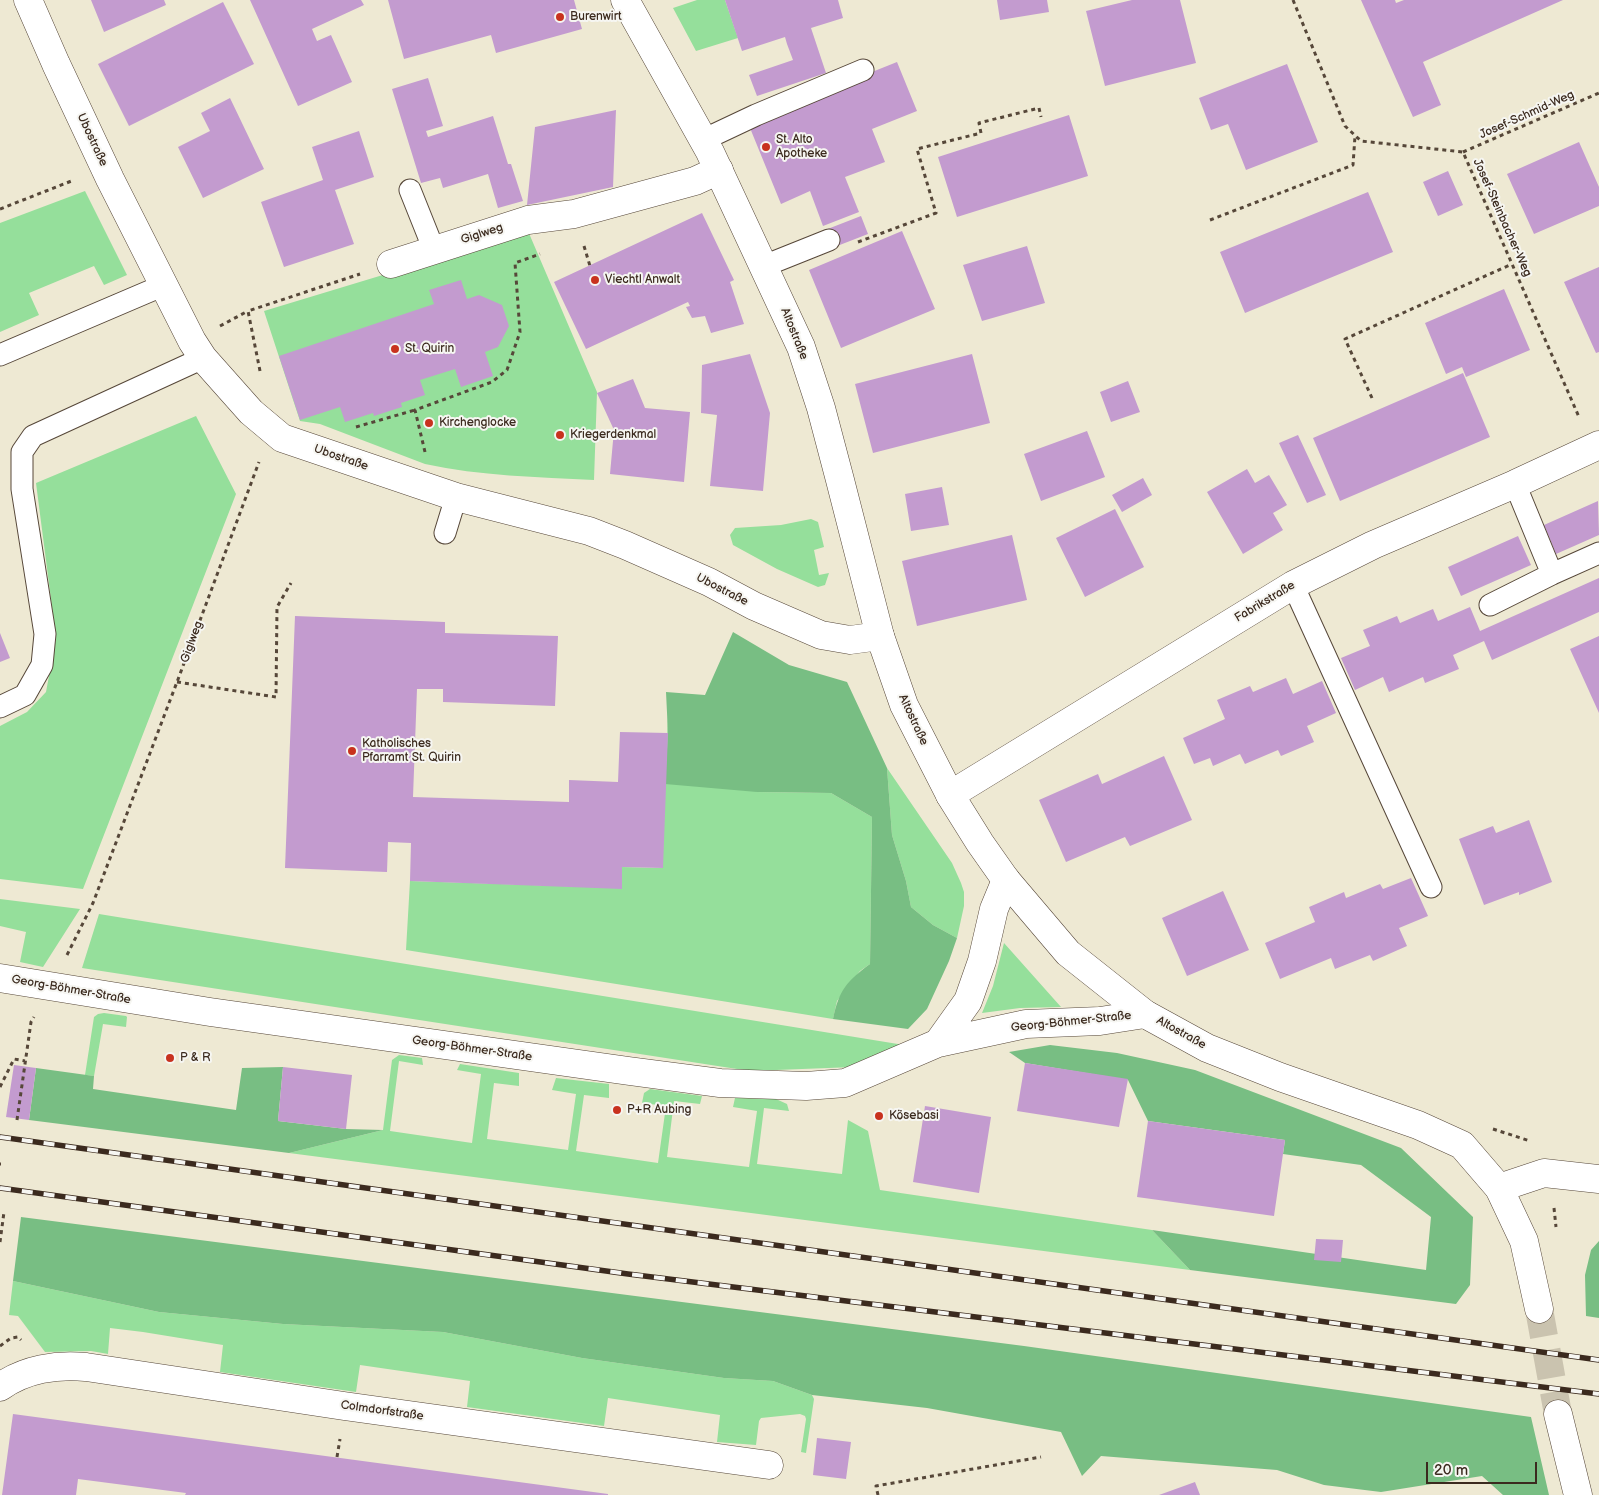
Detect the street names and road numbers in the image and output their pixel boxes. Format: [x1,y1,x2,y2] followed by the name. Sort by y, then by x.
[1477,88,1577,142] street label: Josef-Schmid-Weg
[73,111,111,169] street label: Ubostraße
[1470,157,1534,279] street label: Josef-Steinbacher-Weg
[459,220,505,248] street label: Giglweg
[777,306,811,362] street label: Altostraße
[312,442,370,474] street label: Ubostraße
[693,571,751,609] street label: Ubostraße
[1232,578,1298,626] street label: Fabrikstraße
[178,619,206,665] street label: Giglweg
[895,692,931,748] street label: Altostraße
[10,972,132,1008] street label: Georg-Böhmer-Straße
[1010,1009,1132,1035] street label: Georg-Böhmer-Straße
[1154,1013,1208,1053] street label: Altostraße
[411,1033,533,1065] street label: Georg-Böhmer-Straße
[340,1398,424,1424] street label: Colmdorfstraße

